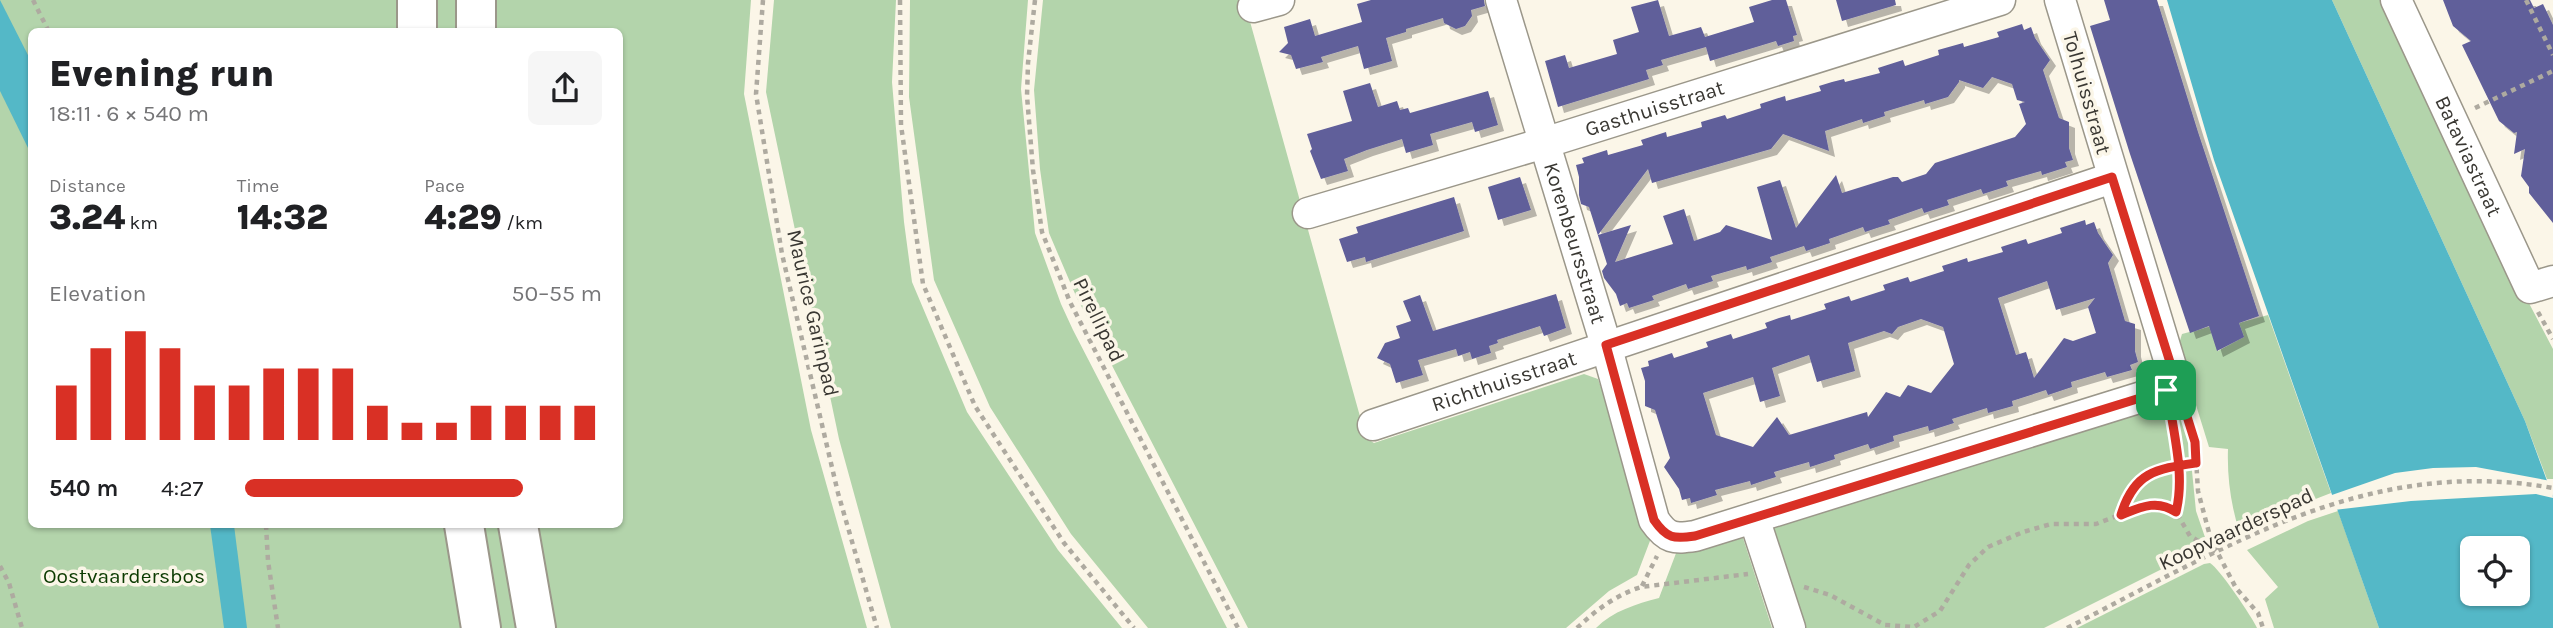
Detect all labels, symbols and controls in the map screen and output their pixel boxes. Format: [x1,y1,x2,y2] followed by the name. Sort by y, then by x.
[2058,29,2116,157] street label: Tolhuisstraat
[49,51,274,96] text: Evening run
[528,51,602,125] button: share
[1582,75,1727,141] street label: Gasthuisstraat
[2430,92,2507,220] street label: Bataviastraat
[49,100,209,127] text: 18:11 · 6 × 540 m
[1539,159,1611,327] street label: Korenbeursstraat
[49,175,126,197] text: Distance
[237,175,279,197] text: Time
[424,175,465,197] text: Pace
[49,197,125,238] text: 3.24
[237,197,328,238] text: 14:32
[424,197,502,238] text: 4:29
[125,212,158,234] text: km
[502,212,543,234] text: /km
[782,227,844,399] street label: Maurice Garinpad
[1068,274,1130,366] street label: Pirellipad
[49,280,146,307] text: Elevation
[512,280,602,307] text: 50–55 m
[1429,346,1579,417] street label: Richthuisstraat
[2136,360,2196,420] pin
[2147,371,2185,409] icon: arrive
[49,475,118,502] text: 540 m
[161,475,203,502] text: 4:27
[2155,483,2317,575] street label: Koopvaarderspad
[2460,536,2530,606] map controls
[2460,536,2530,606] button: locate
[43,564,205,588] park label: Oostvaardersbos

